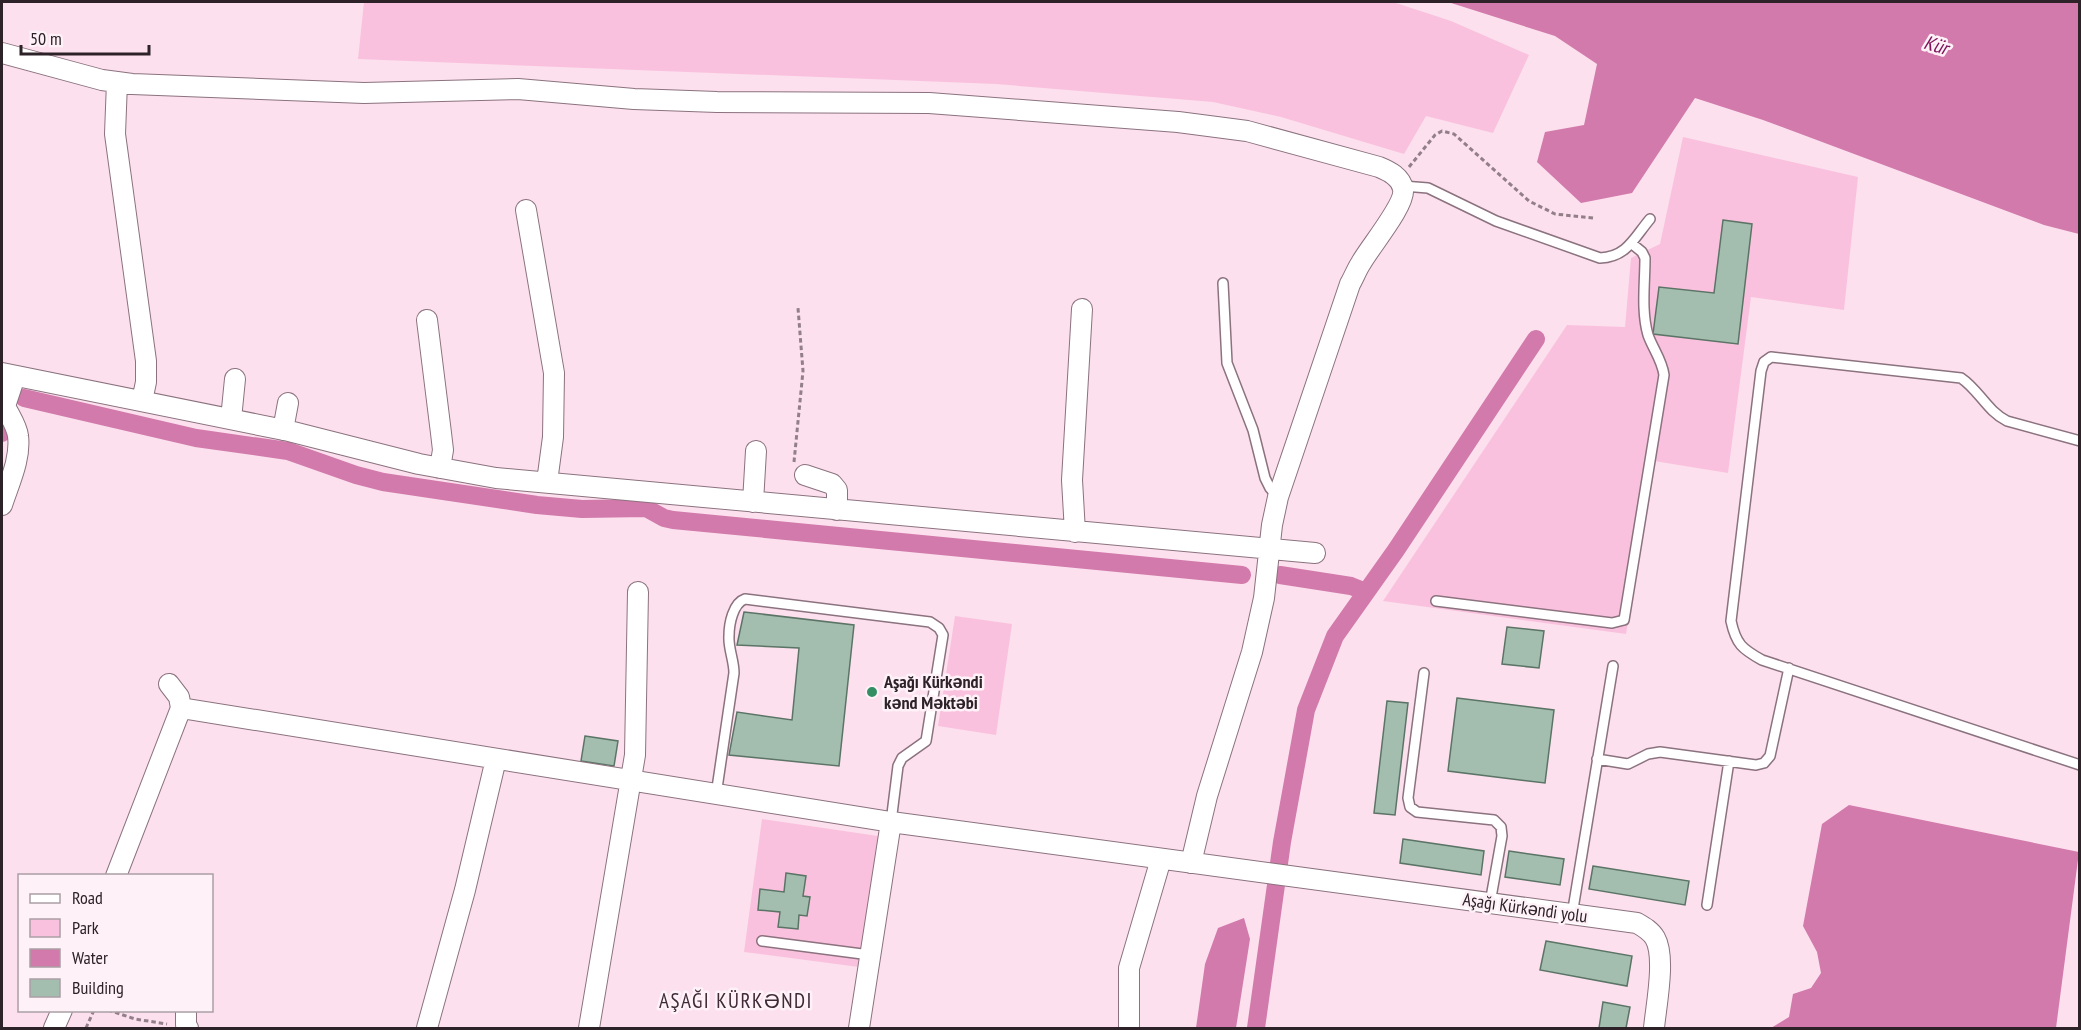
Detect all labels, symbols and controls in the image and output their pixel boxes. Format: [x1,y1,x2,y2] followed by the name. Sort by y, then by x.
[21,18,148,56] scale bar
[30,27,62,50] text: 50 m
[1921,29,1954,62] water label: Kür
[883,670,983,714] place label: Aşağı Kürkəndi kənd Məktəbi
[865,685,879,699] marker: Aşağı Kürkəndi kənd Məktəbi
[18,874,213,1012] legend
[72,886,103,909] text: Road
[1461,887,1589,928] street label: Aşağı Kürkəndi yolu
[72,916,99,939] text: Park
[72,946,108,969] text: Water
[72,976,124,999] text: Building
[659,987,813,1014] district label: AŞAĞI KÜRKƏNDI

